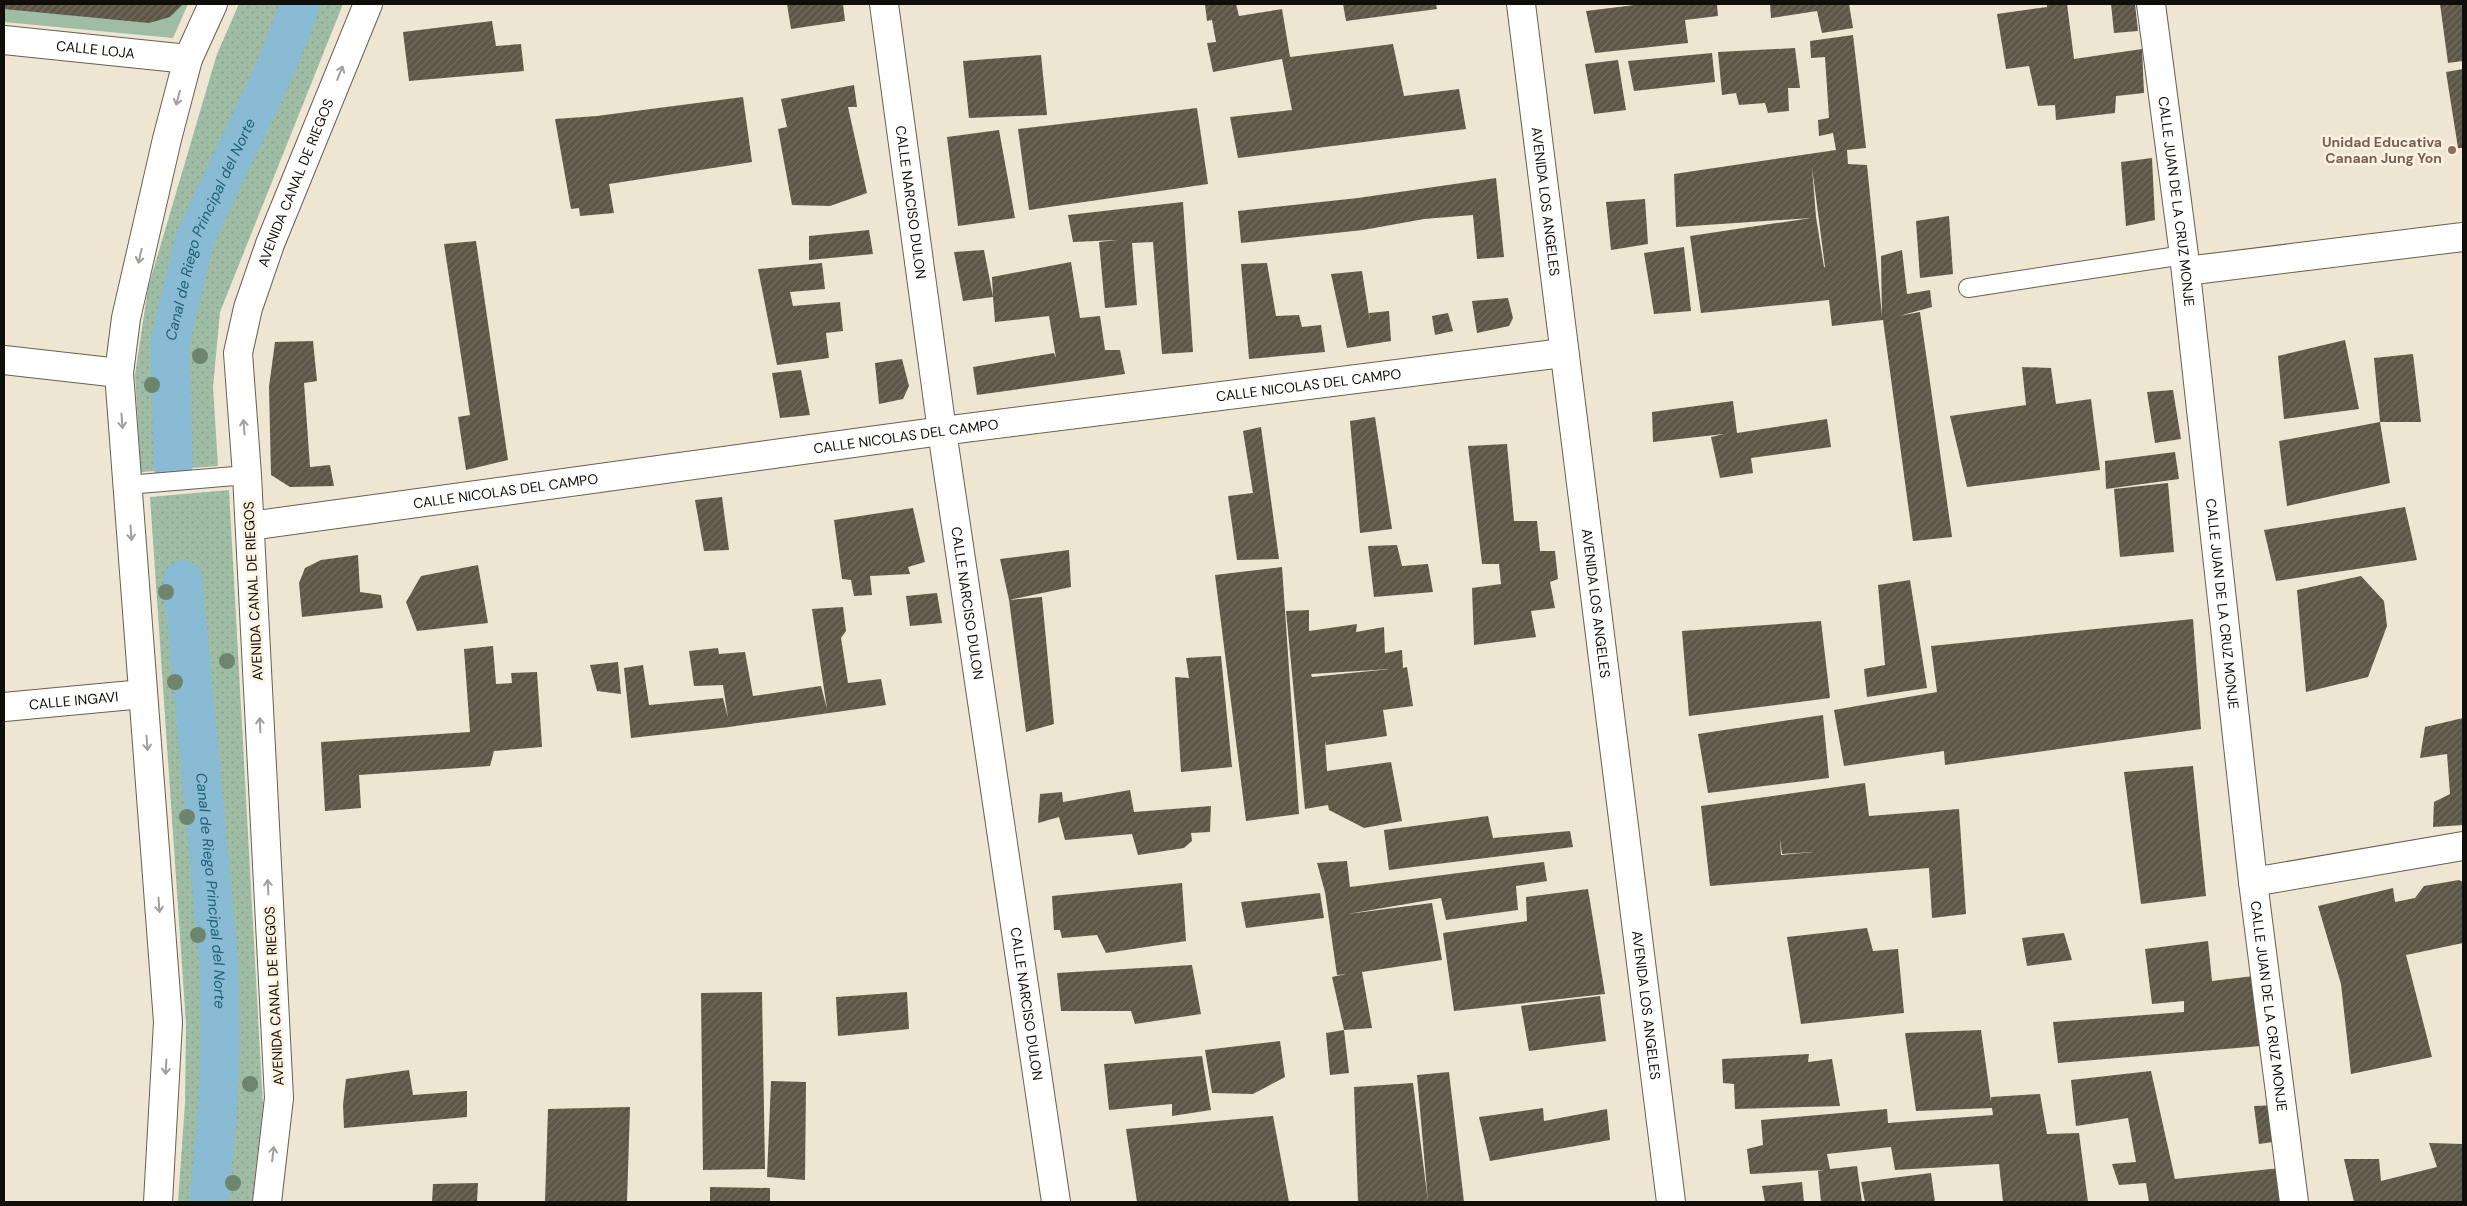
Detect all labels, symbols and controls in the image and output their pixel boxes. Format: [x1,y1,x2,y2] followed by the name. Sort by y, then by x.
[55,36,136,62] street label: CALLE LOJA
[335,66,345,81] one-way arrow
[172,90,182,106] one-way arrow
[2154,95,2199,308] street label: CALLE JUAN DE LA CRUZ MONJE
[254,96,337,269] street label: AVENIDA CANAL DE RIEGOS
[161,115,260,343] water label: Canal de Riego Principal del Norte
[892,124,930,280] street label: CALLE NARCISO DULON
[1527,126,1564,277] street label: AVENIDA LOS ANGELES
[2322,133,2442,167] place label: Unidad Educativa Canaan Jung Yon
[2446,144,2458,156] marker: Unidad Educativa Canaan Jung Yon
[135,248,144,264] one-way arrow
[1215,364,1402,406] street label: CALLE NICOLAS DEL CAMPO
[118,413,127,429] one-way arrow
[812,415,1000,458] street label: CALLE NICOLAS DEL CAMPO
[239,419,248,435] one-way arrow
[412,469,599,513] street label: CALLE NICOLAS DEL CAMPO
[2202,497,2243,710] street label: CALLE JUAN DE LA CRUZ MONJE
[239,501,267,681] street label: AVENIDA CANAL DE RIEGOS
[126,525,136,541] one-way arrow
[947,525,988,681] street label: CALLE NARCISO DULON
[1578,528,1614,679] street label: AVENIDA LOS ANGELES
[28,687,119,714] street label: CALLE INGAVI
[255,717,264,733] one-way arrow
[142,735,152,751] one-way arrow
[191,772,230,1009] water label: Canal de Riego Principal del Norte
[264,879,273,895] one-way arrow
[155,897,164,913] one-way arrow
[2247,900,2291,1112] street label: CALLE JUAN DE LA CRUZ MONJE
[260,906,288,1086] street label: AVENIDA CANAL DE RIEGOS
[1006,926,1047,1082] street label: CALLE NARCISO DULON
[1628,929,1665,1081] street label: AVENIDA LOS ANGELES
[161,1059,170,1075] one-way arrow
[268,1146,278,1162] one-way arrow

